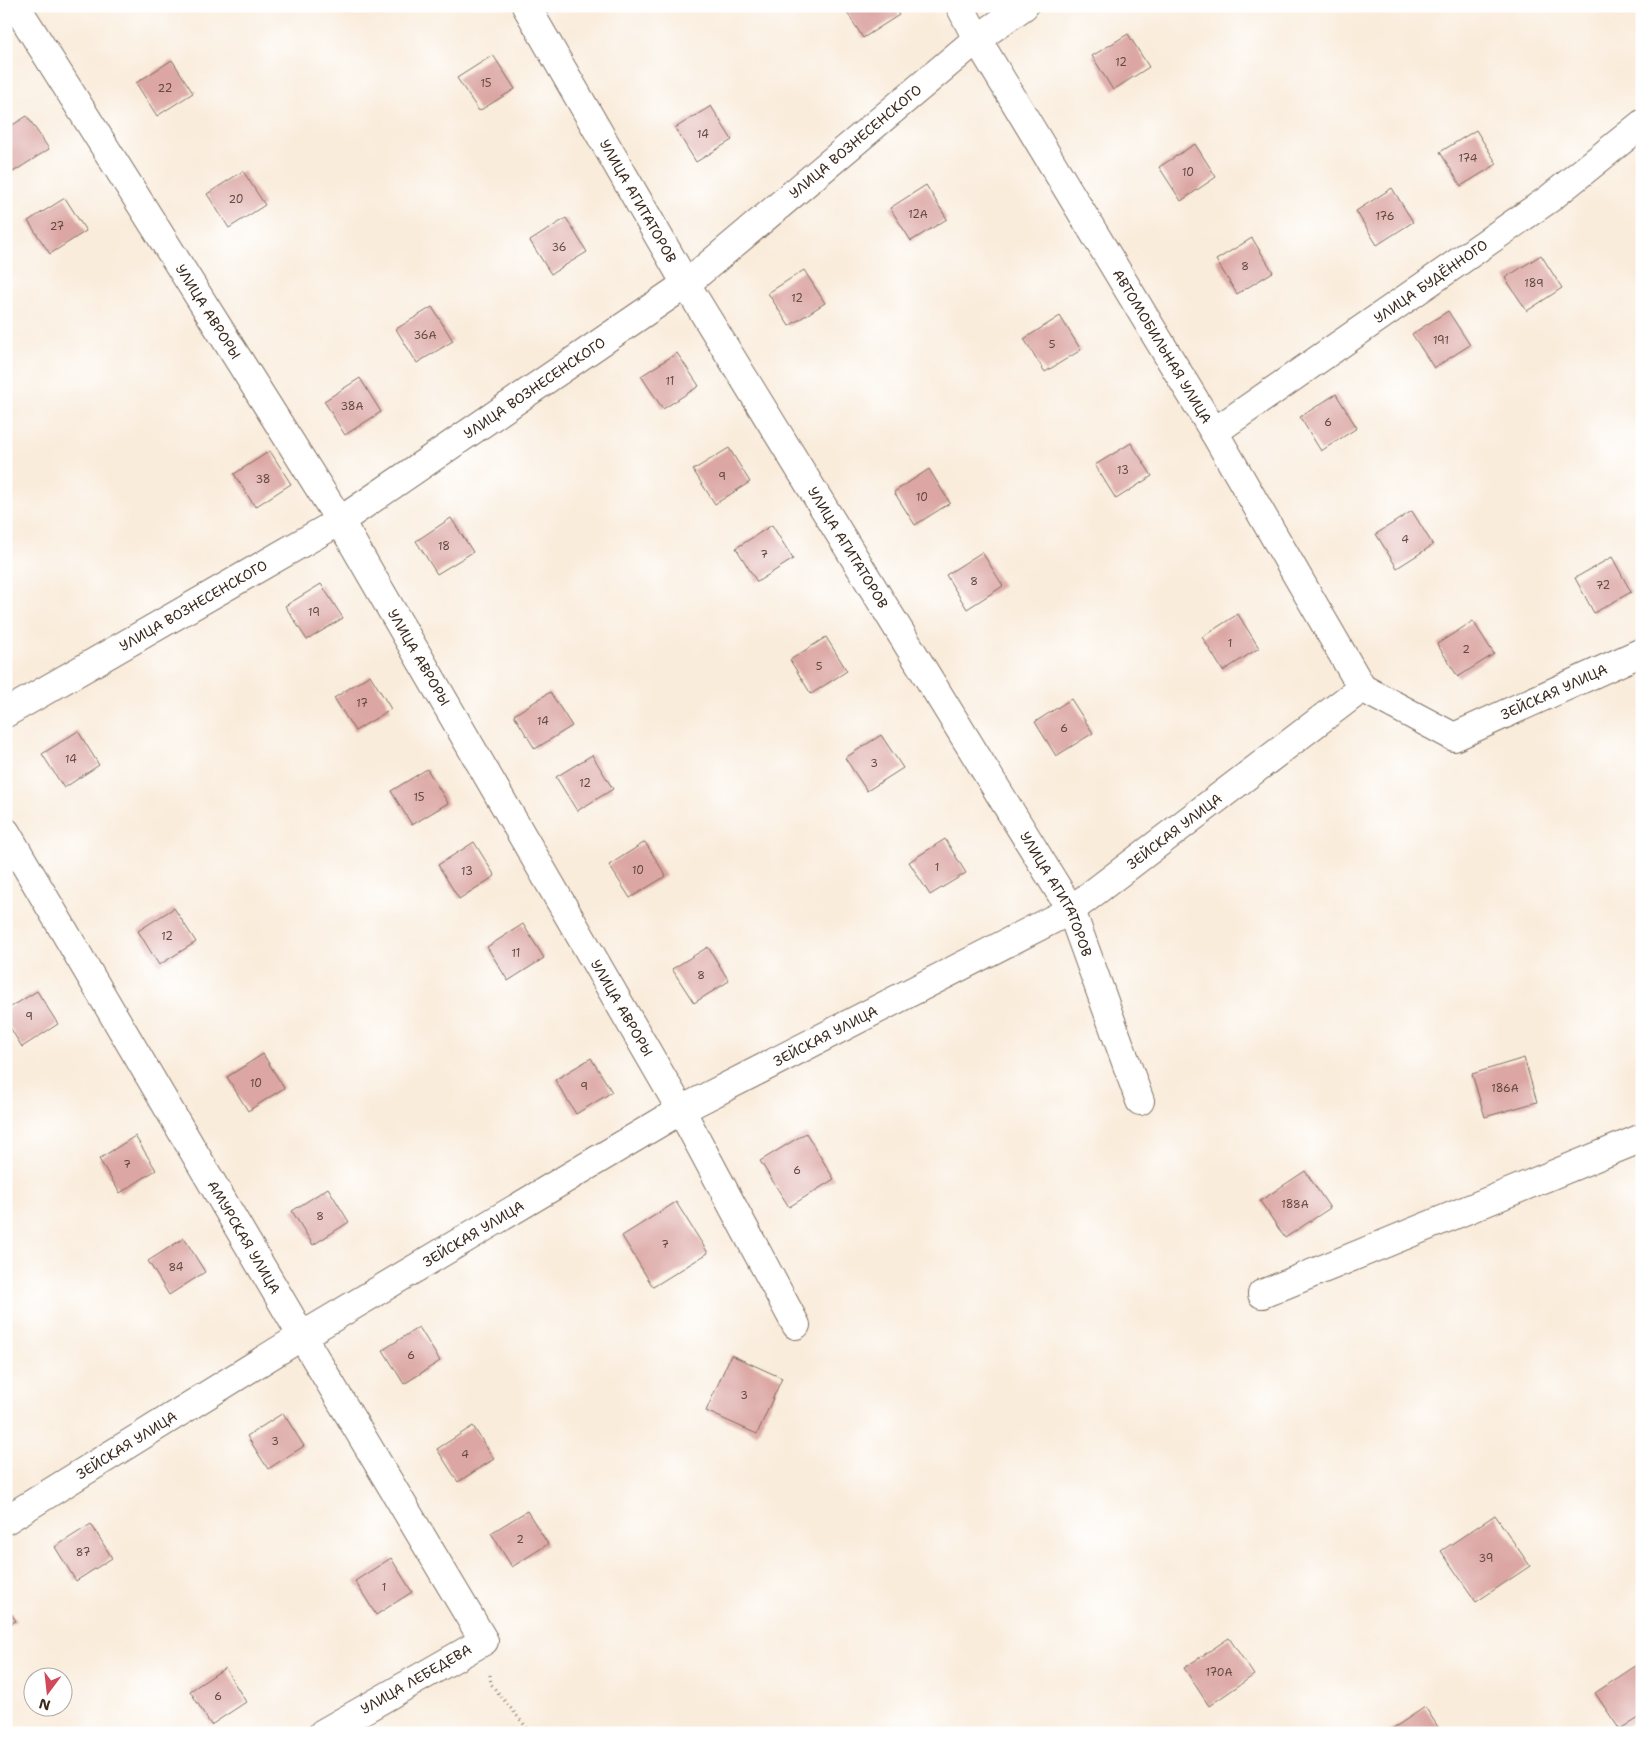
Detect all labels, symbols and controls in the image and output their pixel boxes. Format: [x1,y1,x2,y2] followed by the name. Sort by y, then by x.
[1115,55,1127,70] house number: 12
[480,76,492,91] house number: 15
[158,81,172,96] house number: 22
[785,81,925,202] street label: УЛИЦА ВОЗНЕСЕНСКОГО
[697,127,709,142] house number: 14
[596,136,681,266] street label: УЛИЦА АГИТАТОРОВ
[1459,151,1478,166] house number: 174
[1182,165,1194,180] house number: 10
[228,192,244,207] house number: 20
[908,207,928,222] house number: 12А
[1376,209,1394,224] house number: 176
[50,219,65,234] house number: 27
[1370,235,1491,327] street label: УЛИЦА БУДЁННОГО
[551,240,567,255] house number: 36
[1241,259,1249,274] house number: 8
[172,261,245,362] street label: УЛИЦА АВРОРЫ
[1109,266,1216,427] street label: АВТОМОБИЛЬНАЯ УЛИЦА
[1524,276,1544,291] house number: 189
[791,291,803,306] house number: 12
[413,328,437,343] house number: 36А
[460,333,609,443] street label: УЛИЦА ВОЗНЕСЕНСКОГО
[1433,333,1449,348] house number: 191
[1049,337,1056,352] house number: 5
[666,374,674,389] house number: 11
[340,399,364,414] house number: 38А
[1324,415,1332,430] house number: 6
[1117,463,1129,478] house number: 13
[718,469,726,484] house number: 9
[255,472,271,487] house number: 38
[804,483,892,612] street label: УЛИЦА АГИТАТОРОВ
[916,490,928,505] house number: 10
[1401,532,1409,547] house number: 4
[438,539,450,554] house number: 18
[760,547,768,562] house number: 7
[116,556,270,655] street label: УЛИЦА ВОЗНЕСЕНСКОГО
[970,574,978,589] house number: 8
[1596,578,1610,593] house number: 72
[308,605,320,620] house number: 19
[384,606,454,709] street label: УЛИЦА АВРОРЫ
[1228,636,1232,651] house number: 1
[1462,642,1470,657] house number: 2
[816,659,823,674] house number: 5
[1498,660,1610,724] street label: ЗЕЙСКАЯ УЛИЦА
[356,696,368,711] house number: 17
[537,714,549,729] house number: 14
[1060,721,1068,736] house number: 6
[65,752,77,767] house number: 14
[870,756,878,771] house number: 3
[579,776,591,791] house number: 12
[1123,789,1225,873] street label: ЗЕЙСКАЯ УЛИЦА
[413,790,425,805] house number: 15
[1016,828,1096,959] street label: УЛИЦА АГИТАТОРОВ
[935,860,939,875] house number: 1
[632,863,644,878] house number: 10
[461,864,473,879] house number: 13
[161,929,173,944] house number: 12
[512,946,520,961] house number: 11
[587,956,657,1059] street label: УЛИЦА АВРОРЫ
[697,968,705,983] house number: 8
[770,1002,881,1070] street label: ЗЕЙСКАЯ УЛИЦА
[25,1009,33,1024] house number: 9
[250,1076,262,1091] house number: 10
[580,1079,588,1094] house number: 9
[1491,1081,1519,1096] house number: 186А
[123,1157,131,1172] house number: 7
[793,1163,801,1178] house number: 6
[204,1177,284,1297] street label: АМУРСКАЯ УЛИЦА
[419,1197,527,1271] street label: ЗЕЙСКАЯ УЛИЦА
[1281,1197,1309,1212] house number: 188А
[316,1209,324,1224] house number: 8
[661,1237,669,1252] house number: 7
[169,1260,184,1275] house number: 84
[407,1348,415,1363] house number: 6
[740,1388,748,1403] house number: 3
[73,1407,180,1483] street label: ЗЕЙСКАЯ УЛИЦА
[271,1434,279,1449] house number: 3
[461,1447,469,1462] house number: 4
[516,1532,524,1547] house number: 2
[76,1545,91,1560] house number: 87
[1479,1551,1493,1566] house number: 39
[382,1580,386,1595] house number: 1
[357,1640,475,1718] street label: УЛИЦА ЛЕБЕДЕВА
[1205,1665,1233,1680] house number: 170А
[22,1666,72,1716] north arrow
[214,1689,222,1704] house number: 6
[37,1694,52,1715] text: N

